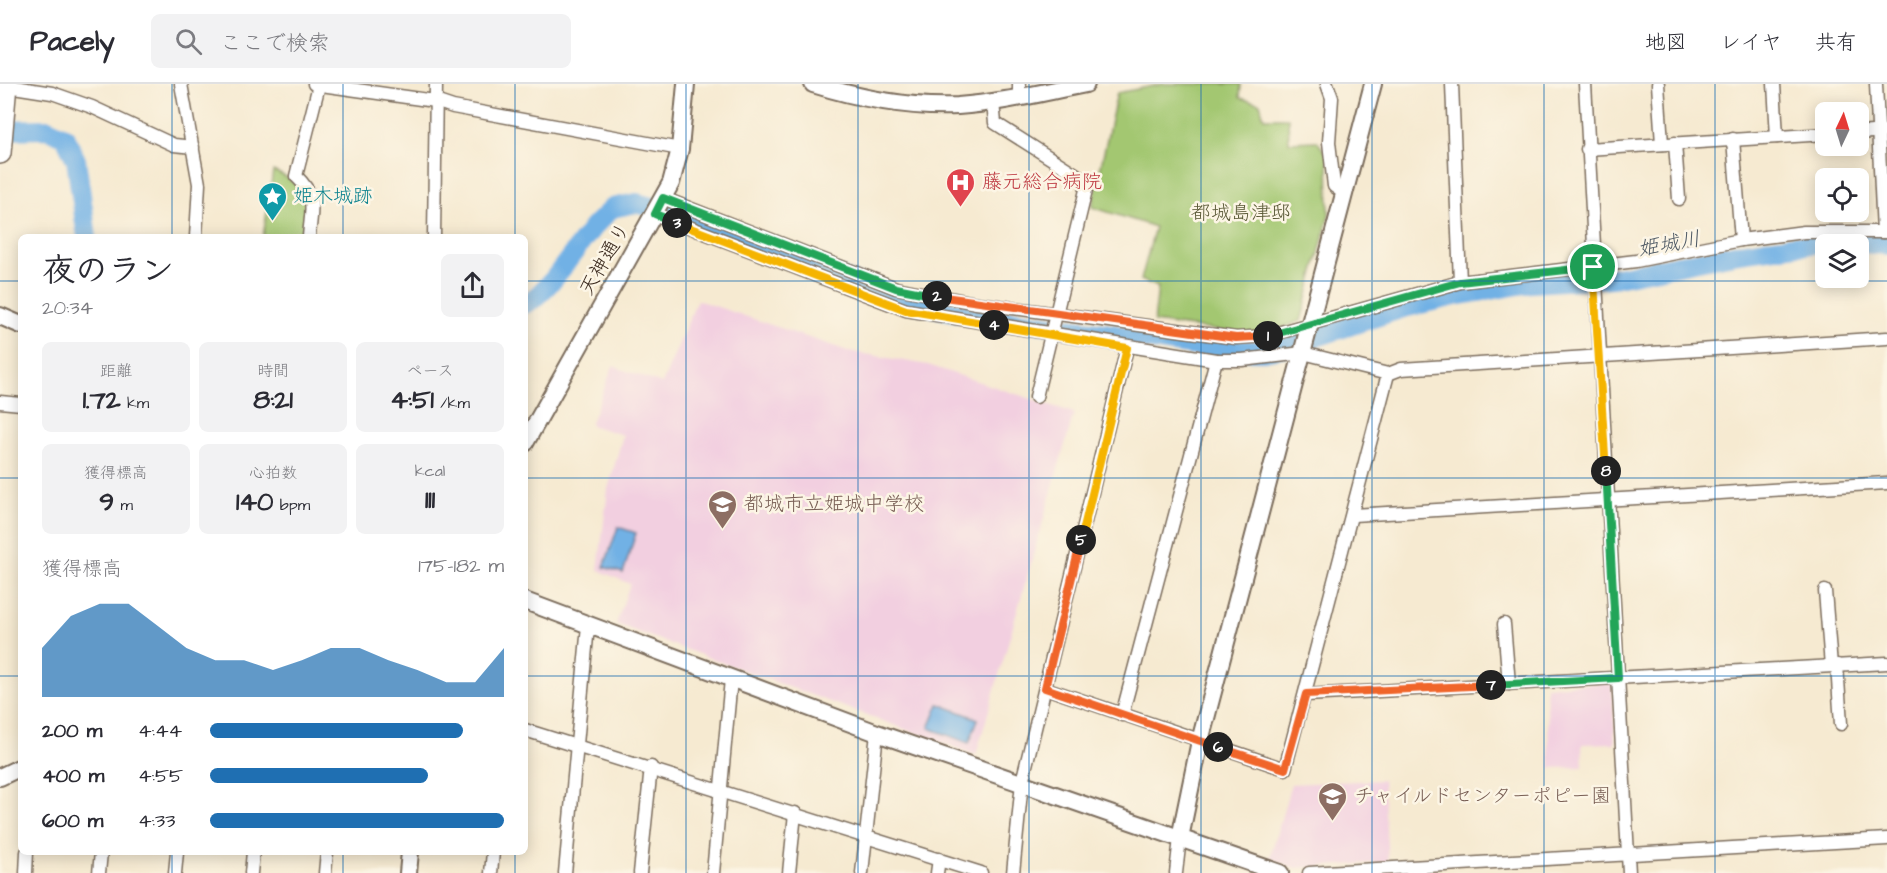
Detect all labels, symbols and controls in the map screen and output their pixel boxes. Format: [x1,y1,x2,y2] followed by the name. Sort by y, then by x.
[151,14,571,68] search box
[30,22,115,61] text: Pacely
[172,25,205,58] icon: search
[220,28,330,59] text: ここで検索
[1645,28,1687,57] text: 地図
[1720,28,1782,57] text: レイヤ
[1815,28,1857,57] text: 共有
[1815,102,1869,156] north arrow
[1815,102,1869,288] map controls
[945,166,977,208] hospital icon: 藤元総合病院
[982,168,1102,196] place label: 藤元総合病院
[1815,168,1869,222] button: locate
[256,180,288,222] place icon: 姫木城跡
[293,182,373,210] place label: 姫木城跡
[1191,199,1291,227] park label: 都城島津邸
[662,208,692,238] pin: 3
[673,212,681,234] text: 3
[573,217,637,301] street label: 天神通り
[1635,224,1703,264] water label: 姫城川
[1815,234,1869,288] button: layers
[1567,241,1618,292] pin
[42,248,174,294] text: 夜のラン
[1576,250,1609,283] icon: arrive
[441,254,504,317] button: share
[922,281,952,311] pin: 2
[932,285,942,307] text: 2
[42,294,93,322] text: 20:34
[979,310,1009,340] pin: 4
[989,314,999,336] text: 4
[1253,321,1283,351] pin: 1
[1267,325,1269,347] text: 1
[100,360,132,382] text: 距離
[257,360,289,382] text: 時間
[406,360,454,382] text: ペース
[83,382,121,418] text: 1.72
[253,382,293,418] text: 8:21
[390,382,434,418] text: 4:51
[121,392,149,414] text: km
[434,392,470,414] text: /km
[1591,456,1621,486] pin: 8
[415,460,445,482] text: kcal
[1601,460,1611,482] text: 8
[84,462,148,484] text: 獲得標高
[249,462,297,484] text: 心拍数
[425,482,435,518] text: 111
[99,484,114,520] text: 9
[236,484,273,520] text: 140
[707,488,739,530] school or university icon: 都城市立姫城中学校
[744,490,924,518] place label: 都城市立姫城中学校
[114,494,133,516] text: m
[273,494,310,516] text: bpm
[1066,525,1096,555] pin: 5
[1075,529,1087,551] text: 5
[418,552,504,580] text: 175–182 m
[42,555,122,583] text: 獲得標高
[1476,670,1506,700] pin: 7
[1486,674,1496,696] text: 7
[42,717,102,745] text: 200 m
[138,717,182,745] text: 4:44
[1203,732,1233,762] pin: 6
[1213,736,1223,758] text: 6
[42,762,104,790] text: 400 m
[138,762,183,790] text: 4:55
[1317,780,1349,822] school or university icon: チャイルドセンターポピー園
[1354,782,1611,810] place label: チャイルドセンターポピー園
[42,807,103,835] text: 600 m
[138,807,175,835] text: 4:33

